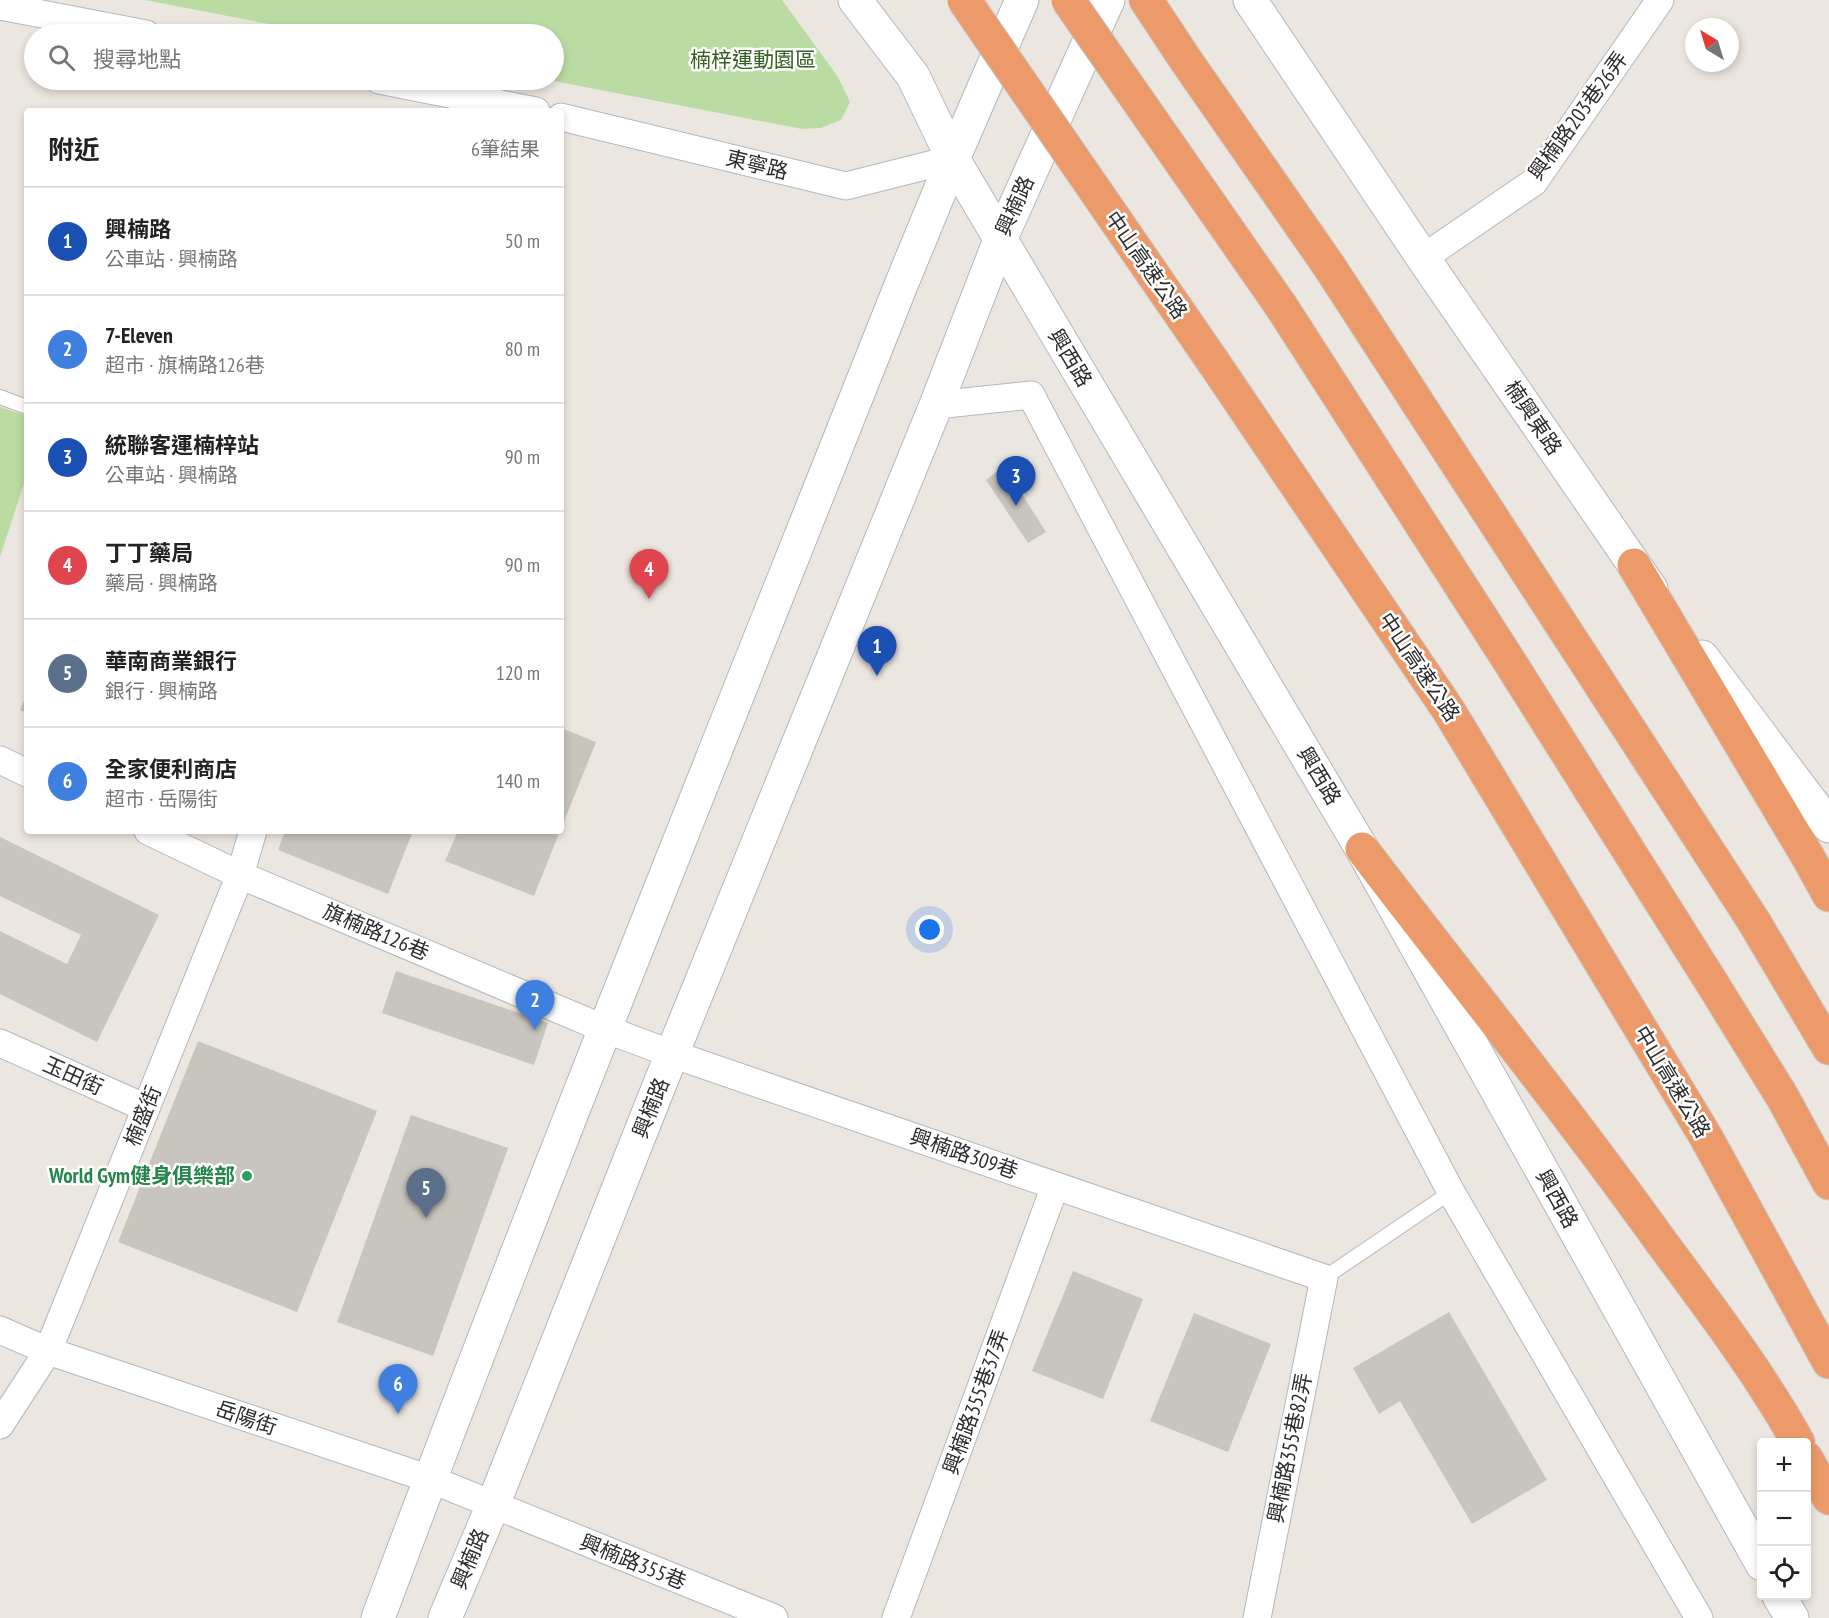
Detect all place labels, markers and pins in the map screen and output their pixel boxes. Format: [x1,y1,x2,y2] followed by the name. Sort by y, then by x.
[996,456,1036,506] pin: 3
[630,550,668,599] pin: 4
[858,626,896,676] pin: 1
[516,980,554,1030] pin: 2
[48,1162,235,1189] place label: World Gym健身俱樂部
[406,1168,446,1218] pin: 5
[240,1169,254,1183] marker: World Gym健身俱樂部
[378,1364,418,1414] pin: 6

